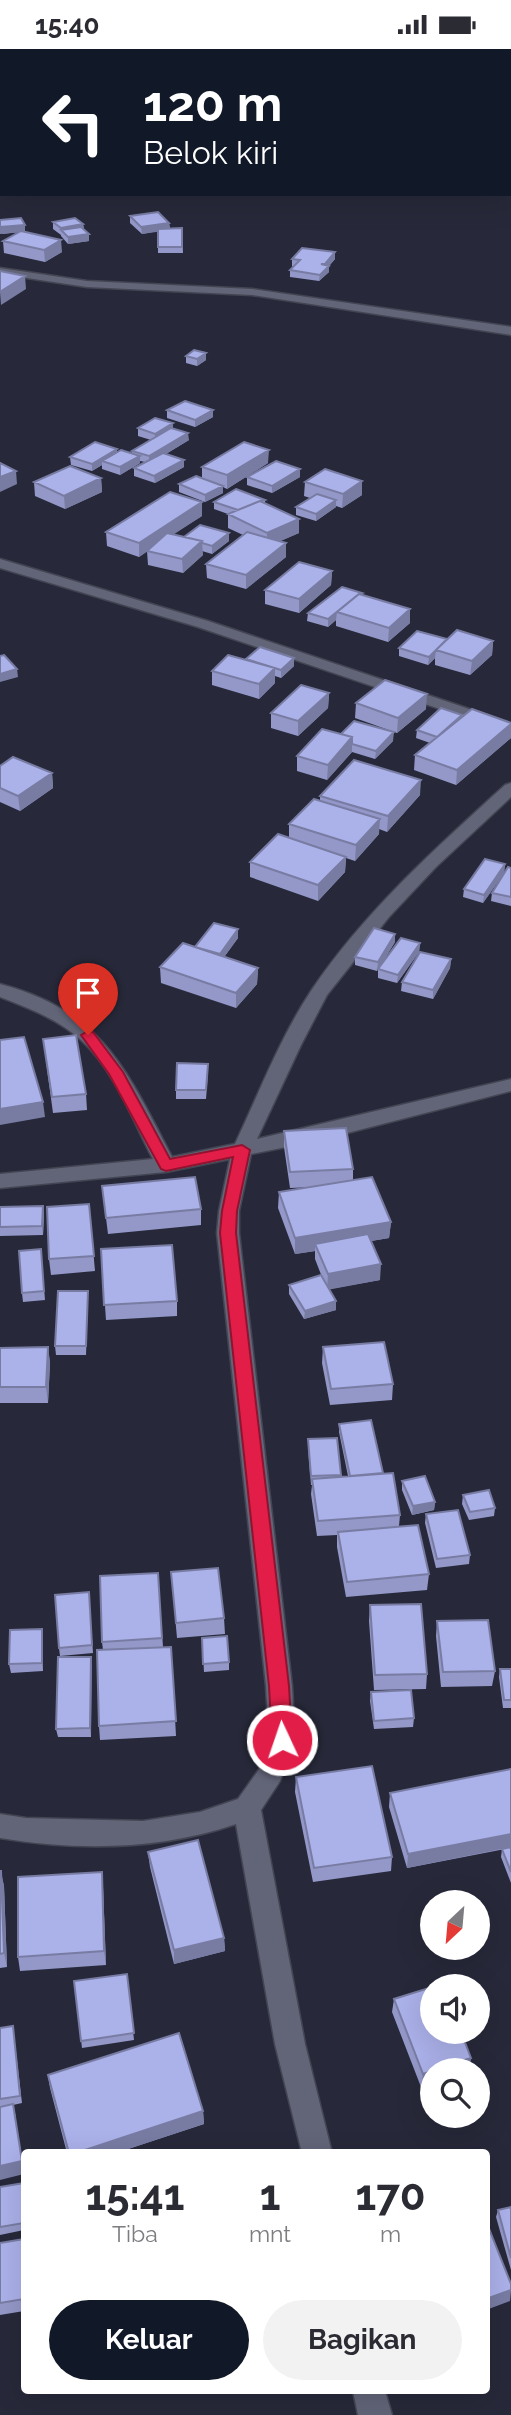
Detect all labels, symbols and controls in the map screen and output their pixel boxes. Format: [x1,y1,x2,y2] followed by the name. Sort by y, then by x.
[35,10,99,40] text: 15:40
[143,75,282,132] text: 120 m
[28,77,119,168] icon: left
[143,134,278,171] text: Belok kiri
[58,963,118,1035] pin
[69,974,107,1012] icon: arrive
[245,1703,319,1777] position arrow
[420,1890,490,1960] north arrow
[420,1890,490,2128] map controls
[420,1974,490,2044] button: sound
[420,2058,490,2128] button: search
[85,2171,185,2220] text: 15:41
[260,2171,280,2220] text: 1
[355,2171,426,2220] text: 170
[112,2220,158,2247] text: Tiba
[249,2220,291,2247] text: mnt
[380,2220,401,2247] text: m
[49,2300,249,2380] button: Keluar
[263,2300,462,2380] button: Bagikan

